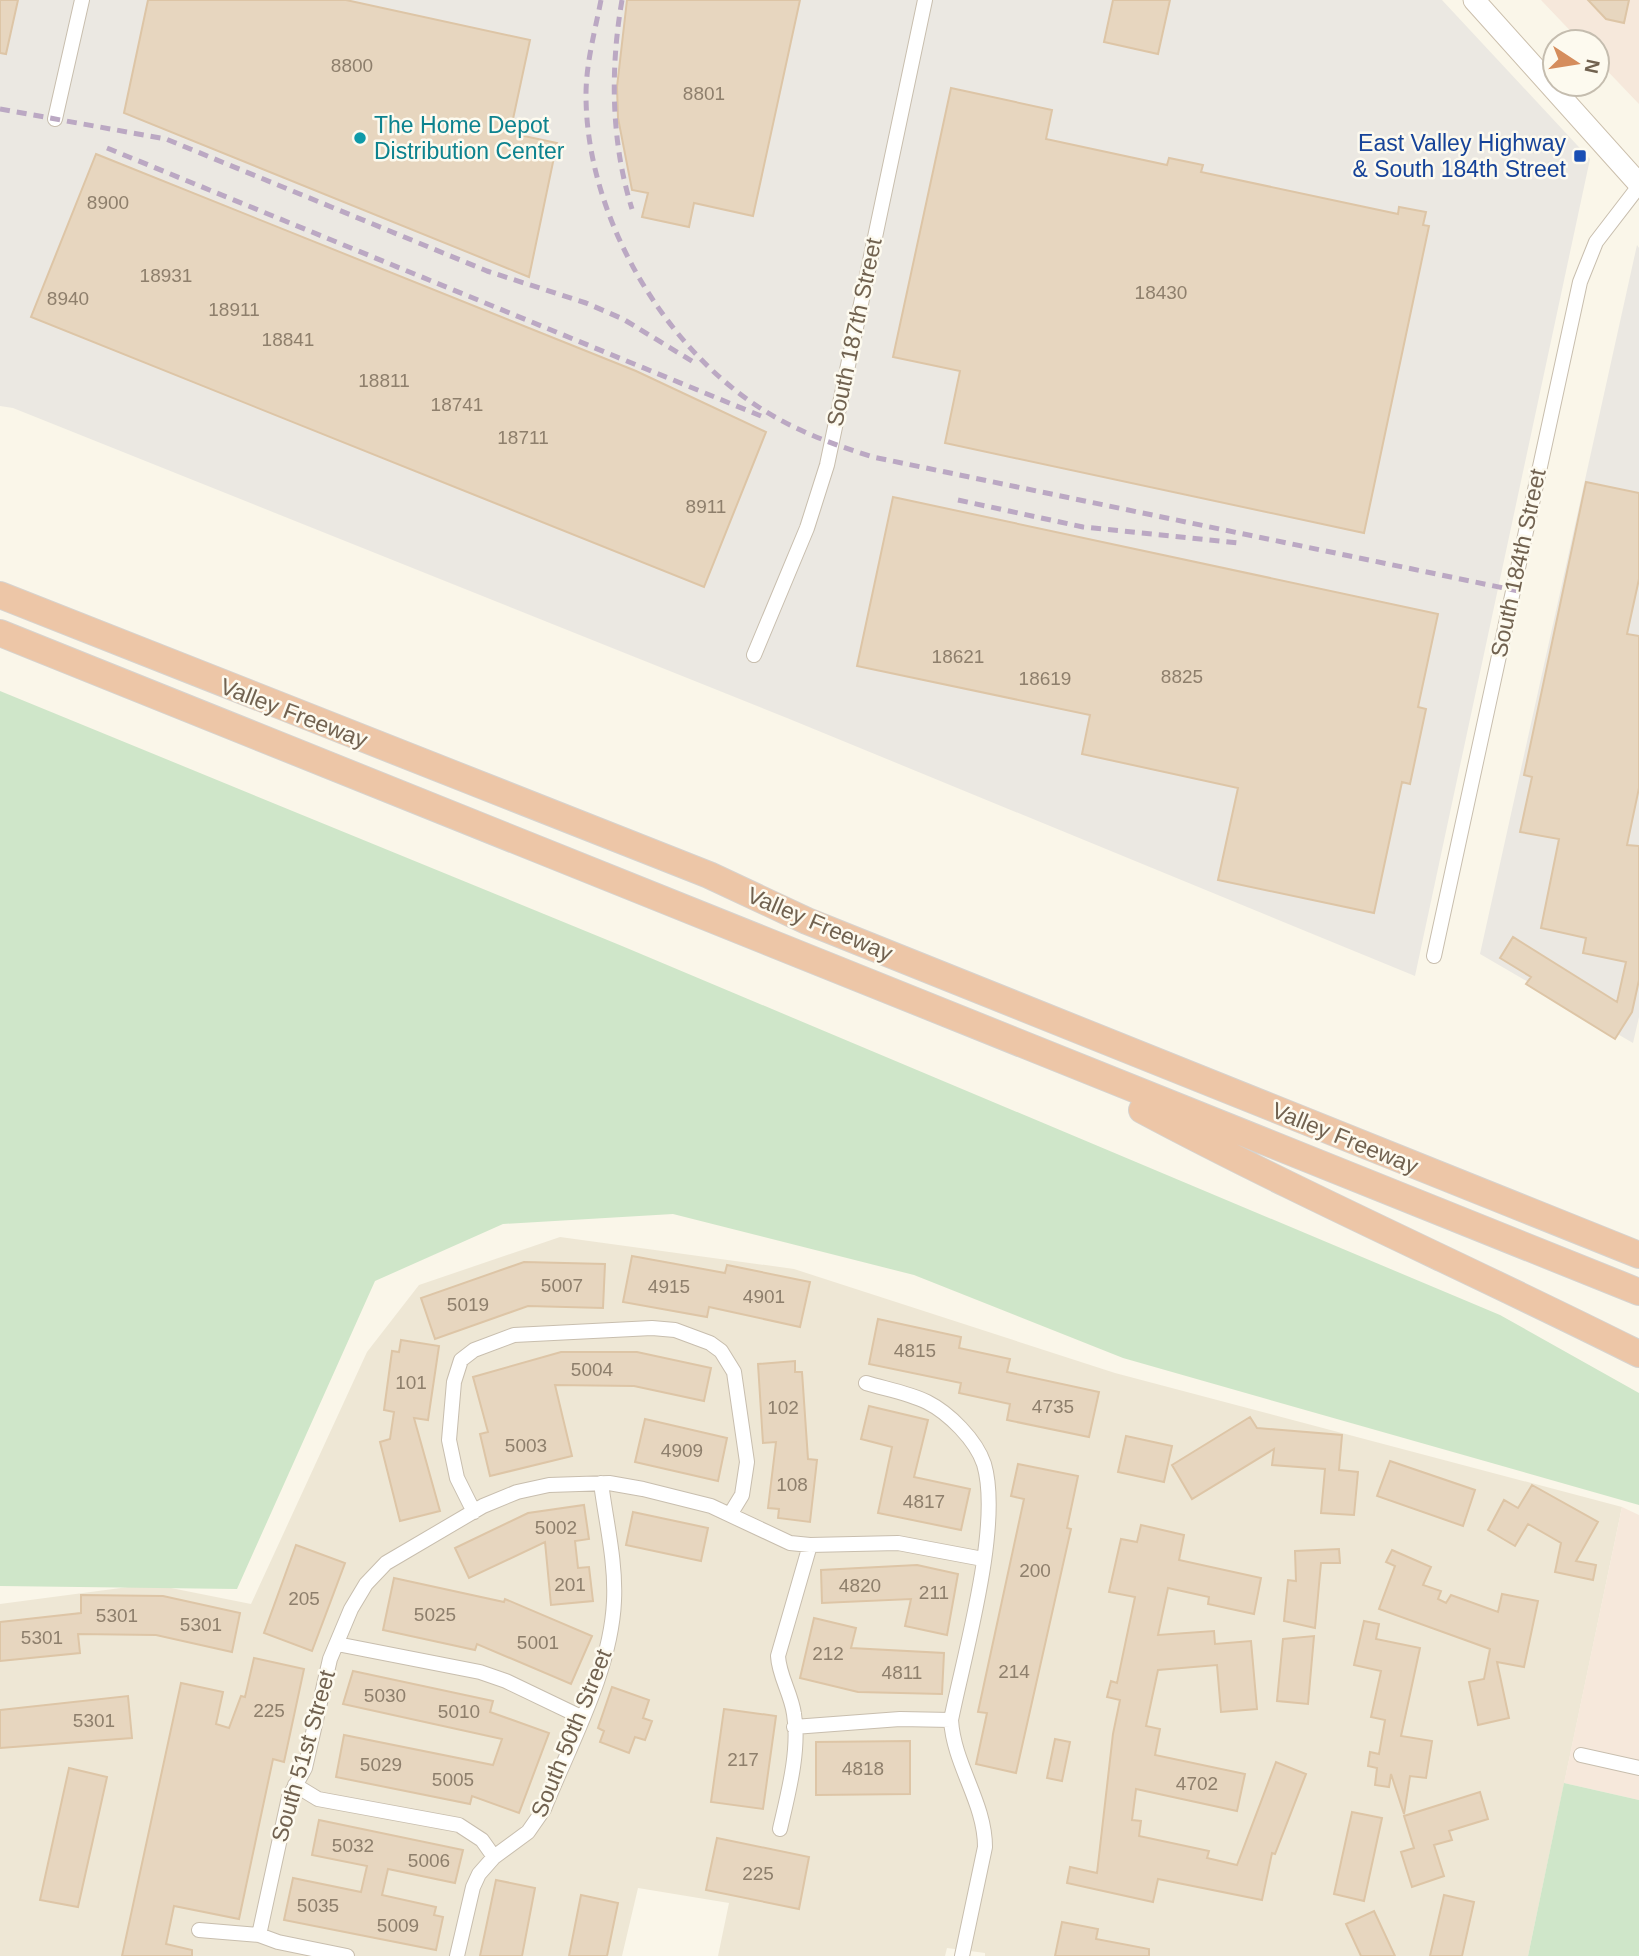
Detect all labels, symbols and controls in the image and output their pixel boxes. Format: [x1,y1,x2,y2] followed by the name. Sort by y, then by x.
[1541,28,1611,98] north arrow
[331,55,373,76] house number: 8800
[1580,58,1604,75] text: N
[683,83,725,104] house number: 8801
[374,112,565,164] place label: The Home Depot Distribution Center
[352,130,368,146] marker: The Home Depot Distribution Center
[1352,130,1567,182] place label: East Valley Highway & South 184th Street
[1572,148,1588,164] marker: East Valley Highway & South 184th Street
[87,192,129,213] house number: 8900
[821,235,887,429] street label: South 187th Street
[140,265,192,286] house number: 18931
[1135,282,1187,303] house number: 18430
[47,288,89,309] house number: 8940
[208,299,260,320] house number: 18911
[262,329,314,350] house number: 18841
[358,370,410,391] house number: 18811
[431,394,483,415] house number: 18741
[497,427,549,448] house number: 18711
[1485,466,1551,660] street label: South 184th Street
[686,496,726,517] house number: 8911
[932,646,984,667] house number: 18621
[1161,666,1203,687] house number: 8825
[1019,668,1071,689] house number: 18619
[217,673,372,753] street label: Valley Freeway
[743,882,897,967] street label: Valley Freeway
[1268,1097,1422,1179] street label: Valley Freeway
[541,1275,583,1296] house number: 5007
[648,1276,690,1297] house number: 4915
[743,1286,785,1307] house number: 4901
[447,1294,489,1315] house number: 5019
[894,1340,936,1361] house number: 4815
[571,1359,614,1380] house number: 5004
[395,1372,427,1393] house number: 101
[1032,1396,1074,1417] house number: 4735
[767,1397,799,1418] house number: 102
[505,1435,547,1456] house number: 5003
[661,1440,703,1461] house number: 4909
[776,1474,808,1495] house number: 108
[903,1491,945,1512] house number: 4817
[535,1517,577,1538] house number: 5002
[1019,1560,1051,1581] house number: 200
[554,1574,586,1595] house number: 201
[839,1575,881,1596] house number: 4820
[919,1582,949,1603] house number: 211
[288,1588,320,1609] house number: 205
[414,1604,456,1625] house number: 5025
[96,1605,138,1626] house number: 5301
[180,1614,222,1635] house number: 5301
[21,1627,63,1648] house number: 5301
[517,1632,559,1653] house number: 5001
[812,1643,844,1664] house number: 212
[525,1645,617,1821] street label: South 50th Street
[998,1661,1030,1682] house number: 214
[882,1662,922,1683] house number: 4811
[266,1666,340,1845] street label: South 51st Street
[364,1685,406,1706] house number: 5030
[253,1700,285,1721] house number: 225
[438,1701,480,1722] house number: 5010
[73,1710,115,1731] house number: 5301
[727,1749,759,1770] house number: 217
[360,1754,402,1775] house number: 5029
[842,1758,884,1779] house number: 4818
[432,1769,474,1790] house number: 5005
[1176,1773,1218,1794] house number: 4702
[332,1835,374,1856] house number: 5032
[408,1850,450,1871] house number: 5006
[742,1863,774,1884] house number: 225
[297,1895,339,1916] house number: 5035
[377,1915,419,1936] house number: 5009

